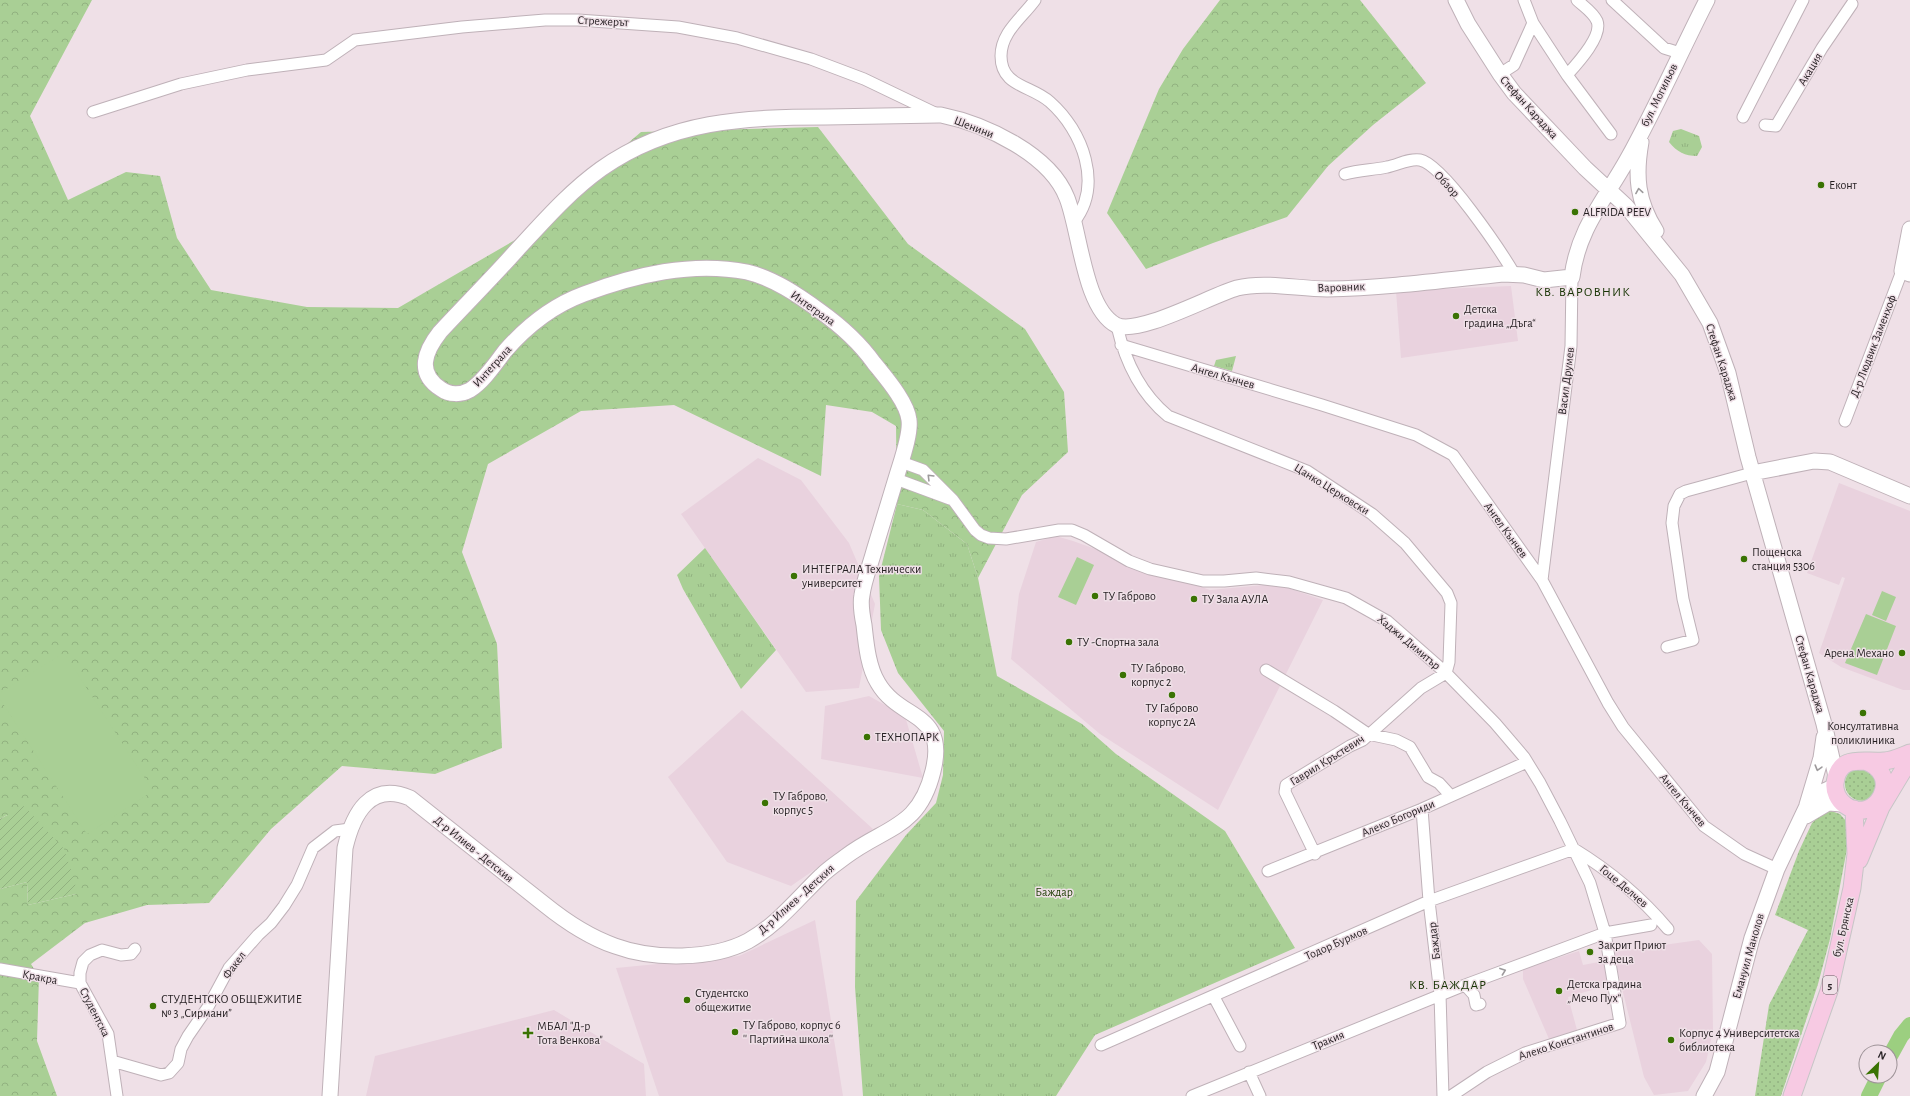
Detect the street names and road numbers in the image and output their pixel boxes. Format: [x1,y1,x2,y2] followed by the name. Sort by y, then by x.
[577,14,629,28] street label: Стрежерът
[1796,51,1824,87] street label: Акация
[1639,61,1681,129] street label: бул. Могильов
[1498,73,1561,141] street label: Стефан Караджа
[952,114,996,140] street label: Шенини
[1432,169,1462,199] street label: Обзор
[1317,280,1365,294] street label: Варовник
[789,288,838,328] street label: Интеграла
[1848,293,1898,399] street label: Д-р Людвик Заменхоф
[1704,322,1740,402] street label: Стефан Караджа
[470,343,514,389] street label: Интеграла
[1556,346,1577,416] street label: Васил Друмев
[1190,361,1256,391] street label: Ангел Кънчев
[1292,461,1372,517] street label: Цанко Церковски
[1482,500,1530,560] street label: Ангел Кънчев
[1375,612,1443,672] street label: Хаджи Димитър
[1793,634,1827,715] street label: Стефан Караджа
[1288,732,1366,788] street label: Гаврил Кръстевич
[1657,771,1709,829] street label: Ангел Кънчев
[1360,797,1436,839] street label: Алеко Богориди
[432,813,516,885] street label: Д-р Илиев - Детския
[756,862,836,936] street label: Д-р Илиев - Детския
[1597,862,1651,910] street label: Гоце Делчев
[1830,895,1857,958] street label: бул. Брянска
[1730,911,1767,1000] street label: Емануил Манолов
[1426,922,1442,960] street label: Баждар
[1303,924,1370,963] street label: Тодор Бурмов
[220,949,248,981] street label: Факел
[21,968,59,986] street label: Кракра
[1823,976,1837,994] road number: 5
[77,986,113,1039] street label: Студентска
[1517,1020,1615,1062] street label: Алеко Константинов
[1310,1028,1346,1052] street label: Тракия

